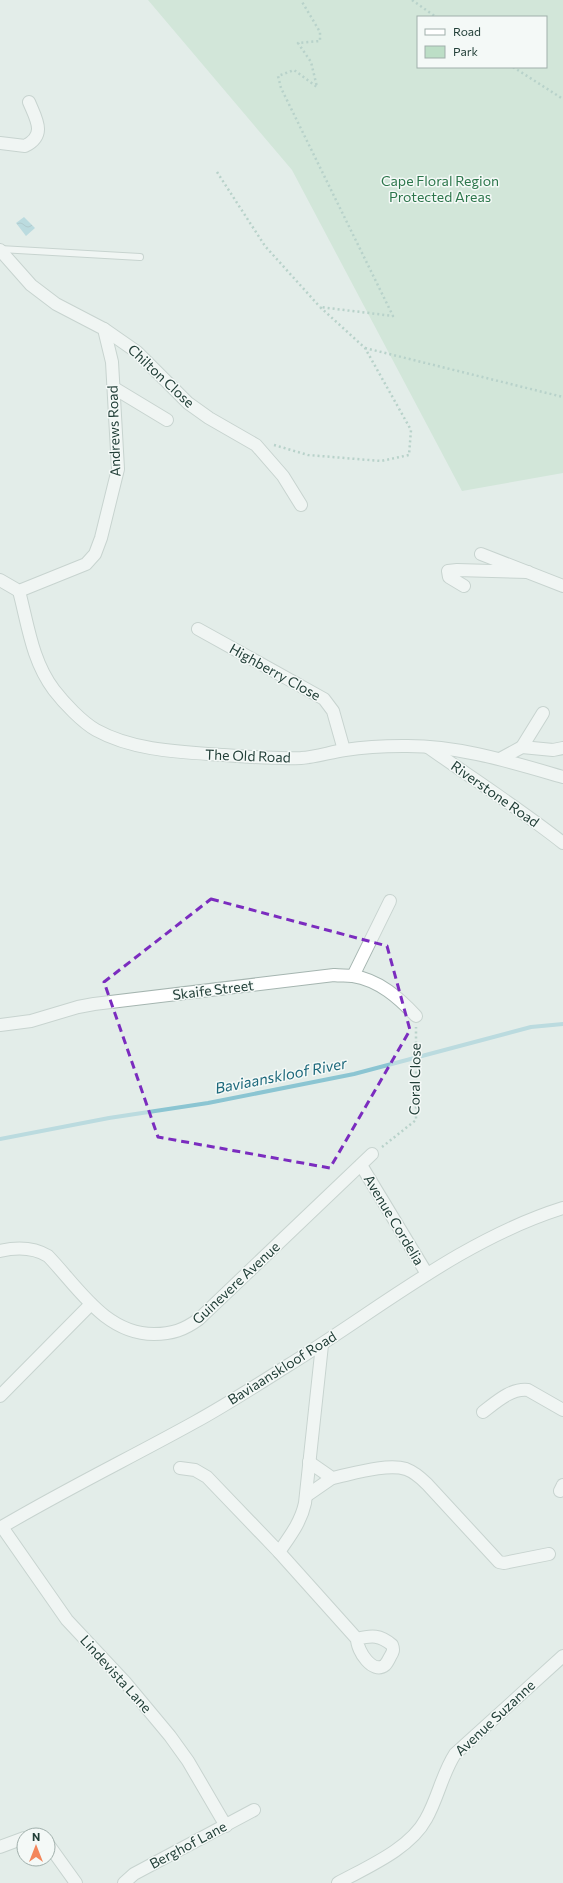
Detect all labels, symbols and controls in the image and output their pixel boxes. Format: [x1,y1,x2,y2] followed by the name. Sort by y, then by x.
[417,16,547,68] legend
[453,24,481,38] text: Road
[453,44,479,58] text: Park
[381,172,499,205] park label: Cape Floral Region Protected Areas
[125,341,198,411] street label: Chilton Close
[103,385,124,477] street label: Andrews Road
[227,639,324,704] street label: Highberry Close
[205,746,291,765] street label: The Old Road
[448,757,543,830] street label: Riverstone Road
[171,976,255,1003] street label: Skaife Street
[405,1043,424,1115] street label: Coral Close
[213,1053,349,1097] water label: Baviaanskloof River
[361,1171,428,1268] street label: Avenue Cordelia
[188,1238,283,1327] street label: Guinevere Avenue
[224,1327,339,1408] street label: Baviaanskloof Road
[77,1631,156,1716] street label: Lindevista Lane
[451,1676,538,1759] street label: Avenue Suzanne
[146,1817,229,1872] street label: Berghof Lane
[16,1827,56,1867] north arrow
[32,1830,40,1843] text: N

